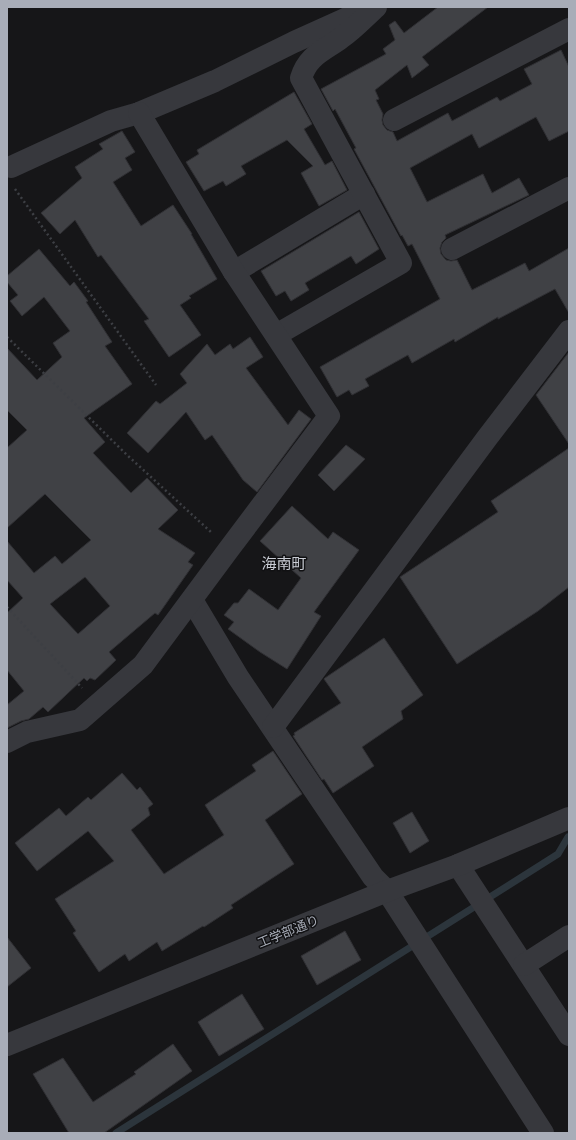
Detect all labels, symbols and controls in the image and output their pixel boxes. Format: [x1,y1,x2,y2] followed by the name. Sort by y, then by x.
[261,555,307,573] district label: 海南町
[255,912,321,951] street label: 工学部通り

